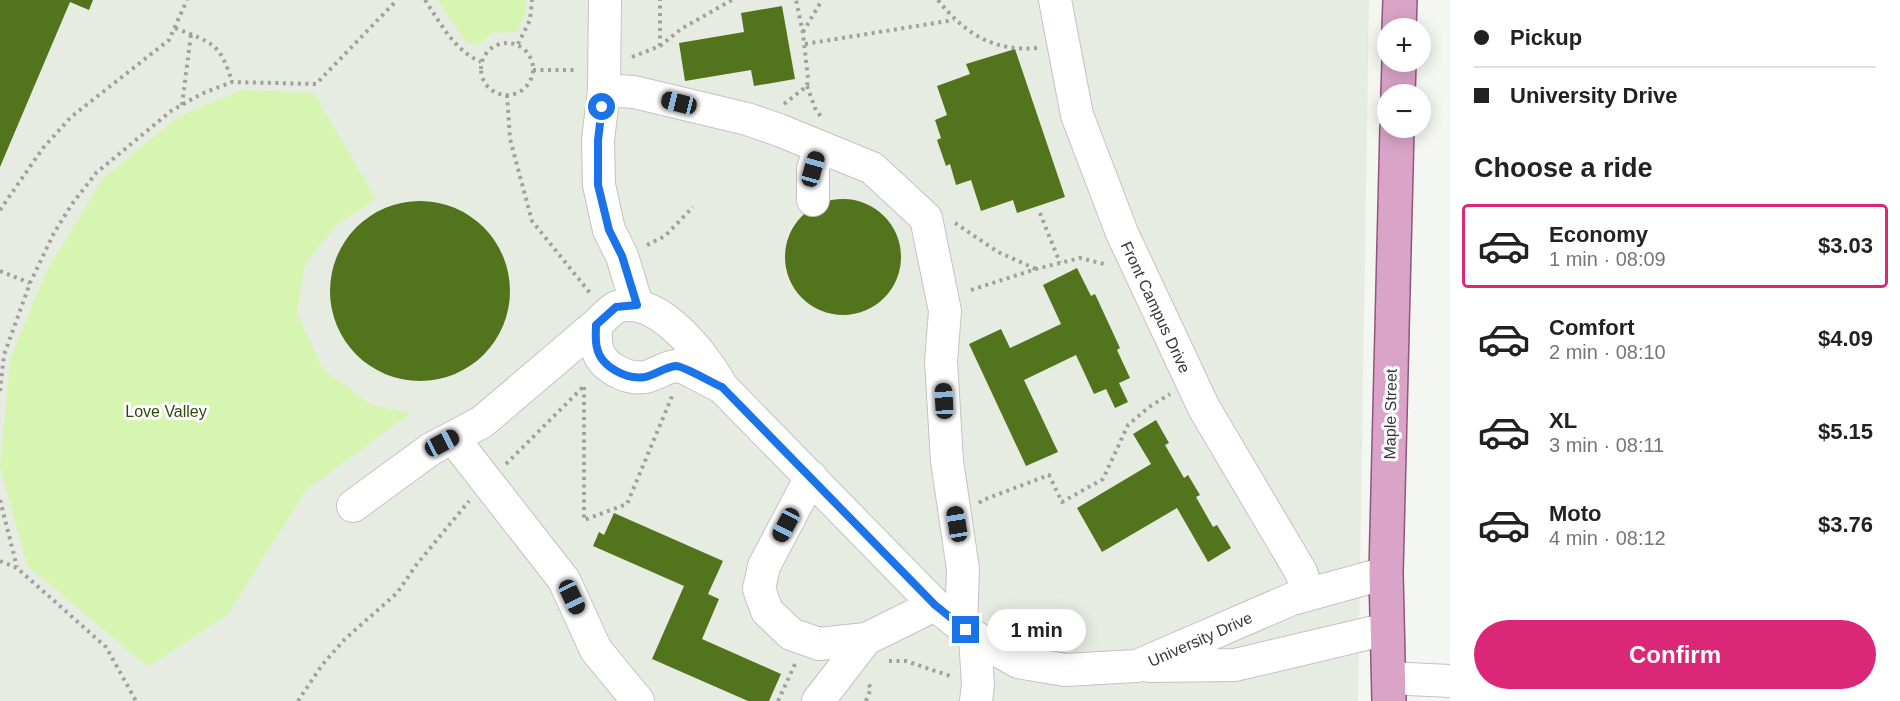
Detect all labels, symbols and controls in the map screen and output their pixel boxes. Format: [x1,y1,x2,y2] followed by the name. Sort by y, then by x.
[1377,18,1431,138] map controls
[1377,18,1431,72] button: +
[1510,25,1582,50] text: Pickup
[1510,83,1678,108] text: University Drive
[1377,84,1431,138] button: −
[659,90,699,116] car
[588,93,615,120] route start
[799,149,827,189] car
[1474,153,1653,183] text: Choose a ride
[1477,219,1531,273] icon: car
[1549,222,1648,247] text: Economy
[1818,233,1873,258] text: $3.03
[1118,239,1194,376] street label: Front Campus Drive
[1549,248,1666,270] text: 1 min · 08:09
[1477,312,1531,366] icon: car
[1549,315,1635,340] text: Comfort
[1818,326,1873,351] text: $4.09
[1549,341,1666,363] text: 2 min · 08:10
[1381,368,1400,460] street label: Maple Street
[934,383,954,419] car
[125,403,207,420] park label: Love Valley
[1477,405,1531,459] icon: car
[1549,408,1577,433] text: XL
[1818,419,1873,444] text: $5.15
[422,427,462,459] car
[1549,434,1664,456] text: 3 min · 08:11
[1477,498,1531,552] icon: car
[1549,501,1602,526] text: Moto
[770,505,802,545] car
[945,505,969,543] car
[1818,512,1873,537] text: $3.76
[1549,527,1666,549] text: 4 min · 08:12
[556,577,588,617] car
[987,609,1086,651] callout: 1 min
[1146,609,1255,670] street label: University Drive
[952,616,979,643] route end
[1010,619,1063,641] text: 1 min
[1474,620,1876,689] button: Confirm

